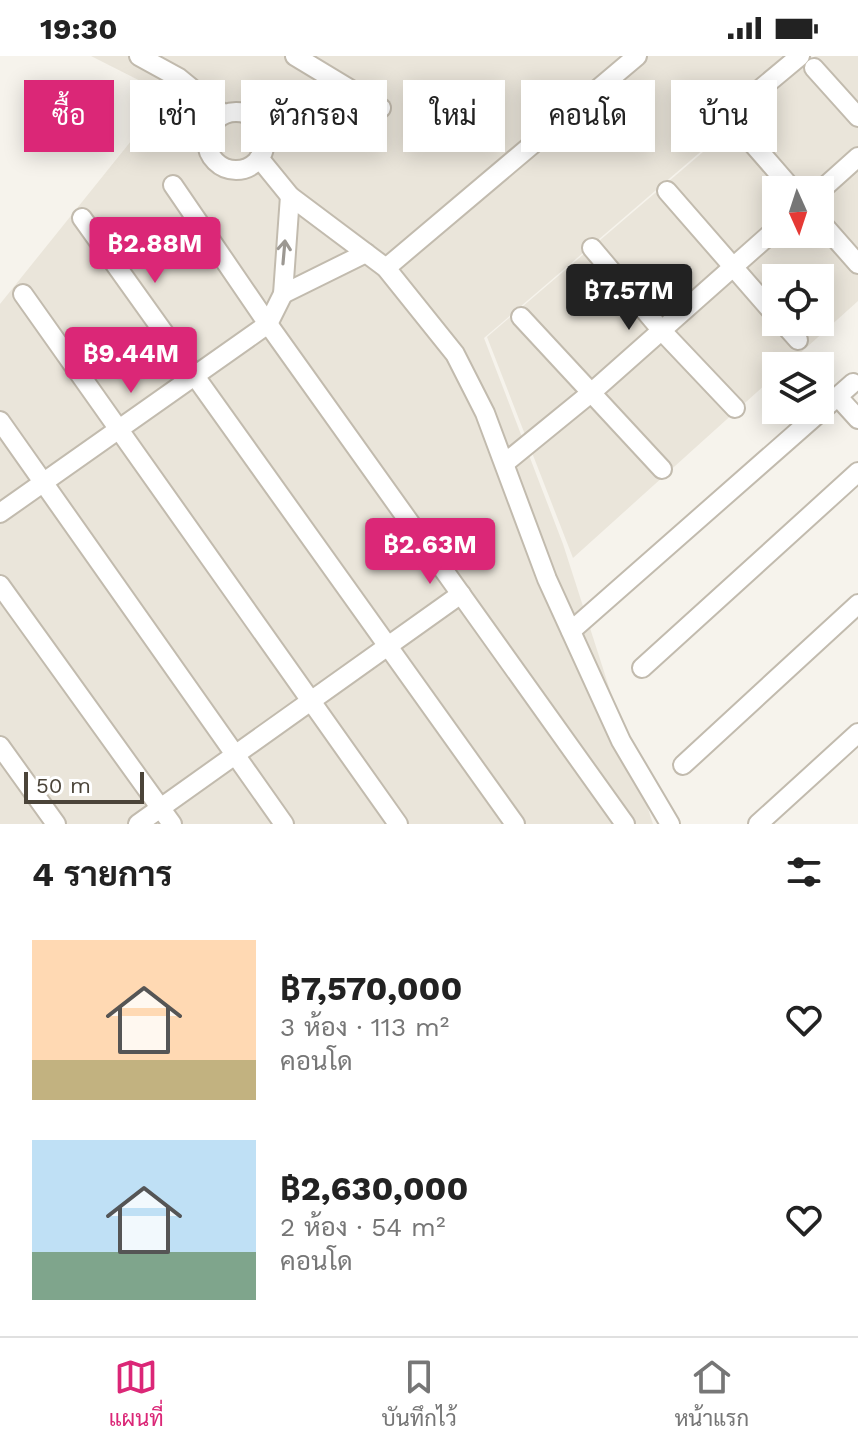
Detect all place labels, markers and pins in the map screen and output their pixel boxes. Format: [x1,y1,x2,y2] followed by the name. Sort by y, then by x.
[90,217,220,285] pin: ฿2.88M
[564,264,694,332] pin: ฿7.57M
[66,327,196,395] pin: ฿9.44M
[365,518,495,586] pin: ฿2.63M

